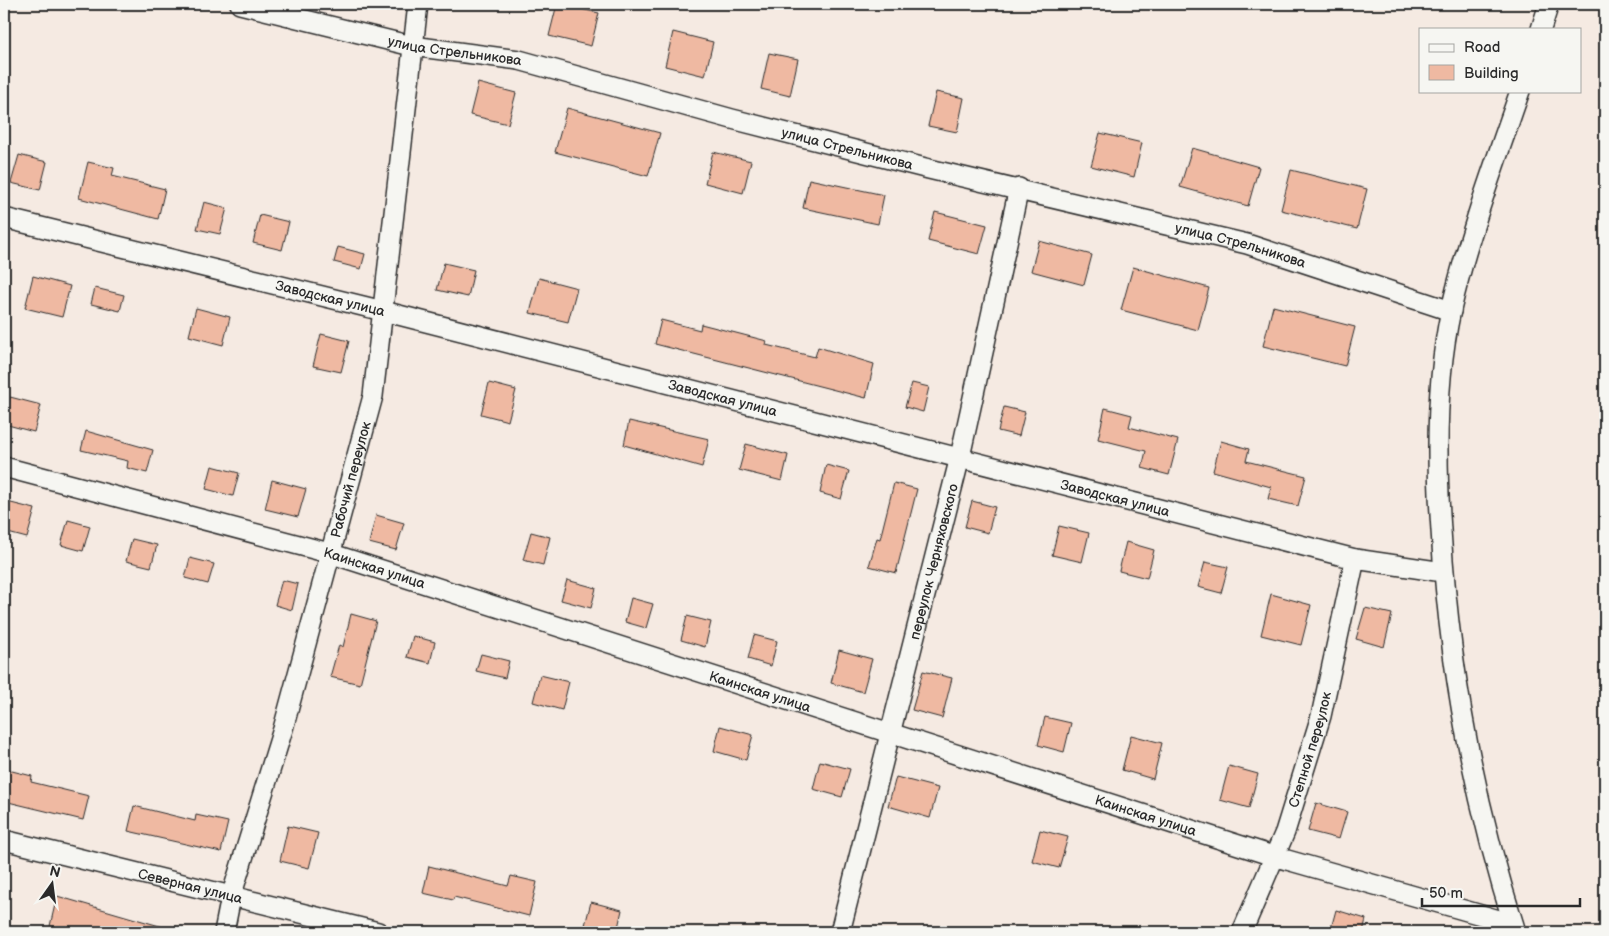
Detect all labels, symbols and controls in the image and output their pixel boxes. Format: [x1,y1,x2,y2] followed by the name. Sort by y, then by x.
[1419,28,1582,92] legend
[386,32,523,69] street label: улица Стрельникова
[1464,38,1500,57] text: Road
[1464,64,1519,83] text: Building
[780,123,916,173] street label: улица Стрельникова
[1174,219,1309,272] street label: улица Стрельникова
[274,276,387,320] street label: Заводская улица
[667,376,780,420] street label: Заводская улица
[327,419,374,540] street label: Рабочий переулок
[1059,476,1172,520] street label: Заводская улица
[906,482,961,641] street label: переулок Черняховского
[322,543,428,592] street label: Каинская улица
[707,667,814,716] street label: Каинская улица
[1285,690,1335,809] street label: Степной переулок
[1093,791,1199,840] street label: Каинская улица
[28,858,78,908] north arrow
[48,862,62,881] text: N
[137,865,245,907] street label: Северная улица
[1422,876,1579,908] scale bar
[1429,884,1463,903] text: 50 m

